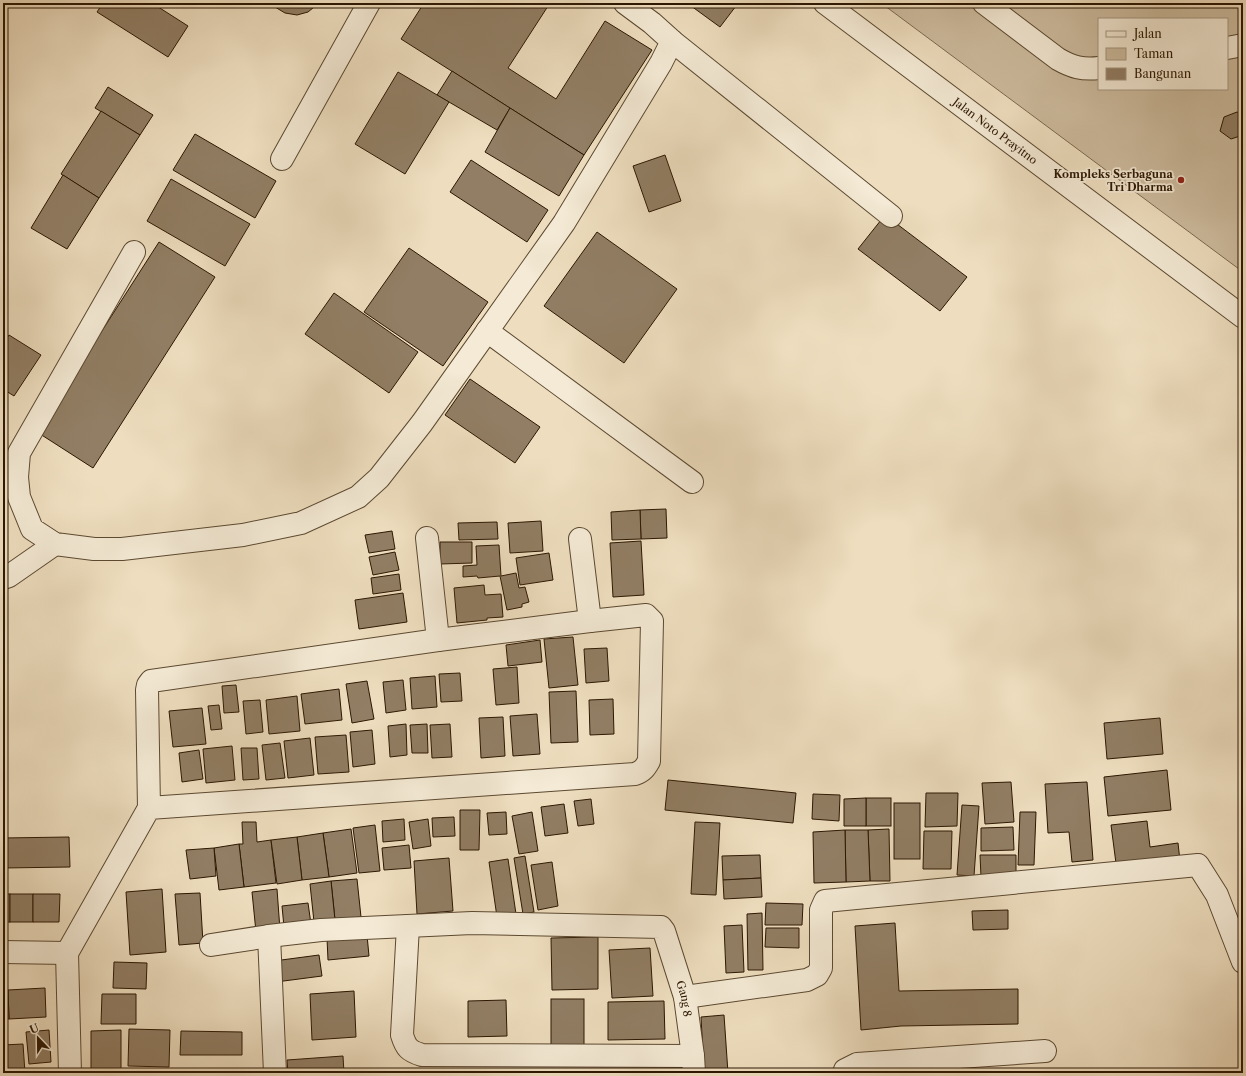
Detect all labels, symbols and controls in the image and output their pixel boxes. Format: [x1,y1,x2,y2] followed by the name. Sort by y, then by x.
[1098,18,1228,90] legend
[1132,26,1162,41] text: Jalan
[1134,46,1174,61] text: Taman
[1134,66,1192,81] text: Bangunan
[949,93,1041,167] street label: Jalan Noto Prayitno
[1054,167,1174,194] place label: Kompleks Serbaguna Tri Dharma
[1176,175,1186,185] marker: Kompleks Serbaguna Tri Dharma
[673,979,695,1018] street label: Gang 8
[18,1018,58,1058] north arrow
[27,1021,41,1037] text: U

